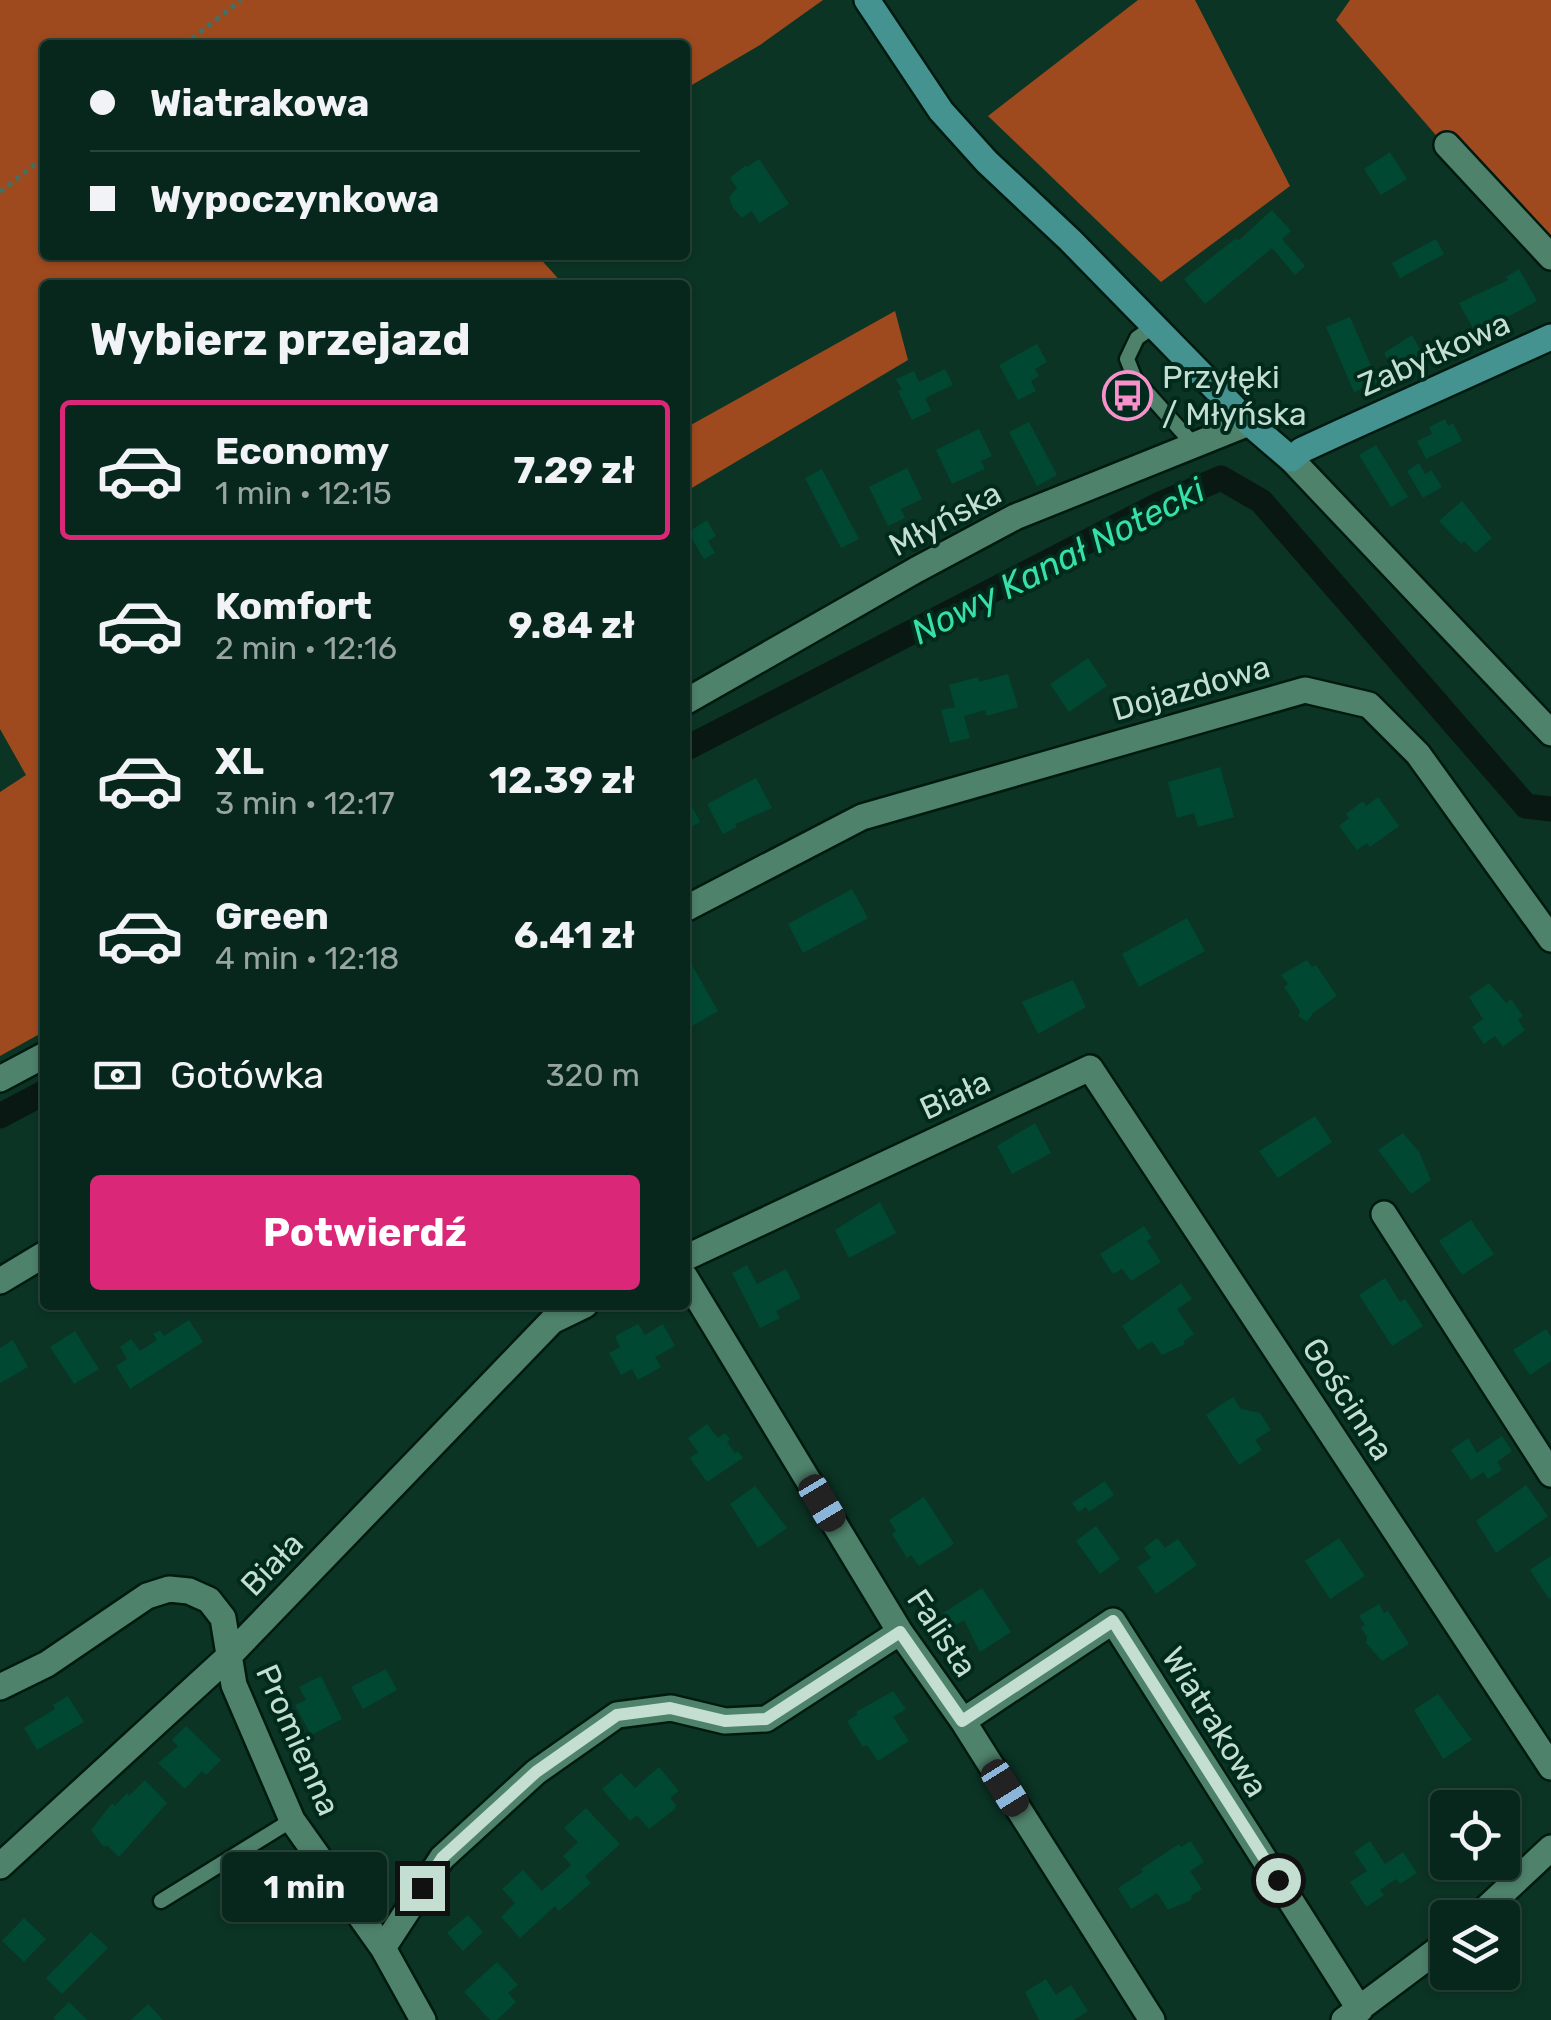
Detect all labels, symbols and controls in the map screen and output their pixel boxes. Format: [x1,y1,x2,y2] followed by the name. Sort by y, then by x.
[150,80,369,126] text: Wiatrakowa
[150,176,439,222] text: Wypoczynkowa
[1352,304,1516,404] street label: Zabytkowa
[90,313,471,366] text: Wybierz przejazd
[1162,358,1307,433] place label: Przyłęki / Młyńska
[1101,369,1153,421] bus stop icon: Przyłęki / Młyńska
[95,425,185,515] icon: car
[215,428,389,474] text: Economy
[513,447,635,493] text: 7.29 zł
[904,468,1213,653] water label: Nowy Kanał Notecki
[215,474,392,512] text: 1 min · 12:15
[882,474,1008,564] street label: Młyńska
[95,580,185,670] icon: car
[215,583,372,629] text: Komfort
[508,602,635,648] text: 9.84 zł
[215,629,397,667] text: 2 min · 12:16
[1108,647,1274,729] street label: Dojazdowa
[95,735,185,825] icon: car
[215,738,264,784] text: XL
[489,757,635,803] text: 12.39 zł
[215,784,395,822] text: 3 min · 12:17
[95,890,185,980] icon: car
[215,893,329,939] text: Green
[514,912,635,958] text: 6.41 zł
[215,939,399,977] text: 4 min · 12:18
[90,1048,145,1103] icon: cash
[170,1052,324,1098] text: Gotówka
[545,1056,640,1094] text: 320 m
[914,1062,996,1128] street label: Biała
[90,1175,640,1290] button: Potwierdź
[1294,1331,1402,1467] street label: Gościnna
[794,1470,850,1536] car
[233,1524,311,1604] street label: Biała
[899,1582,985,1684] street label: Falista
[1154,1640,1276,1804] street label: Wiatrakowa
[248,1659,348,1821] street label: Promienna
[976,1755,1034,1821] car
[1430,1790,1520,1990] map controls
[1430,1790,1520,1880] button: locate
[222,1853,387,1923] callout: 1 min
[1256,1858,1301,1903] route start
[400,1866,445,1911] route end
[264,1868,345,1906] text: 1 min
[1430,1900,1520,1990] button: layers

